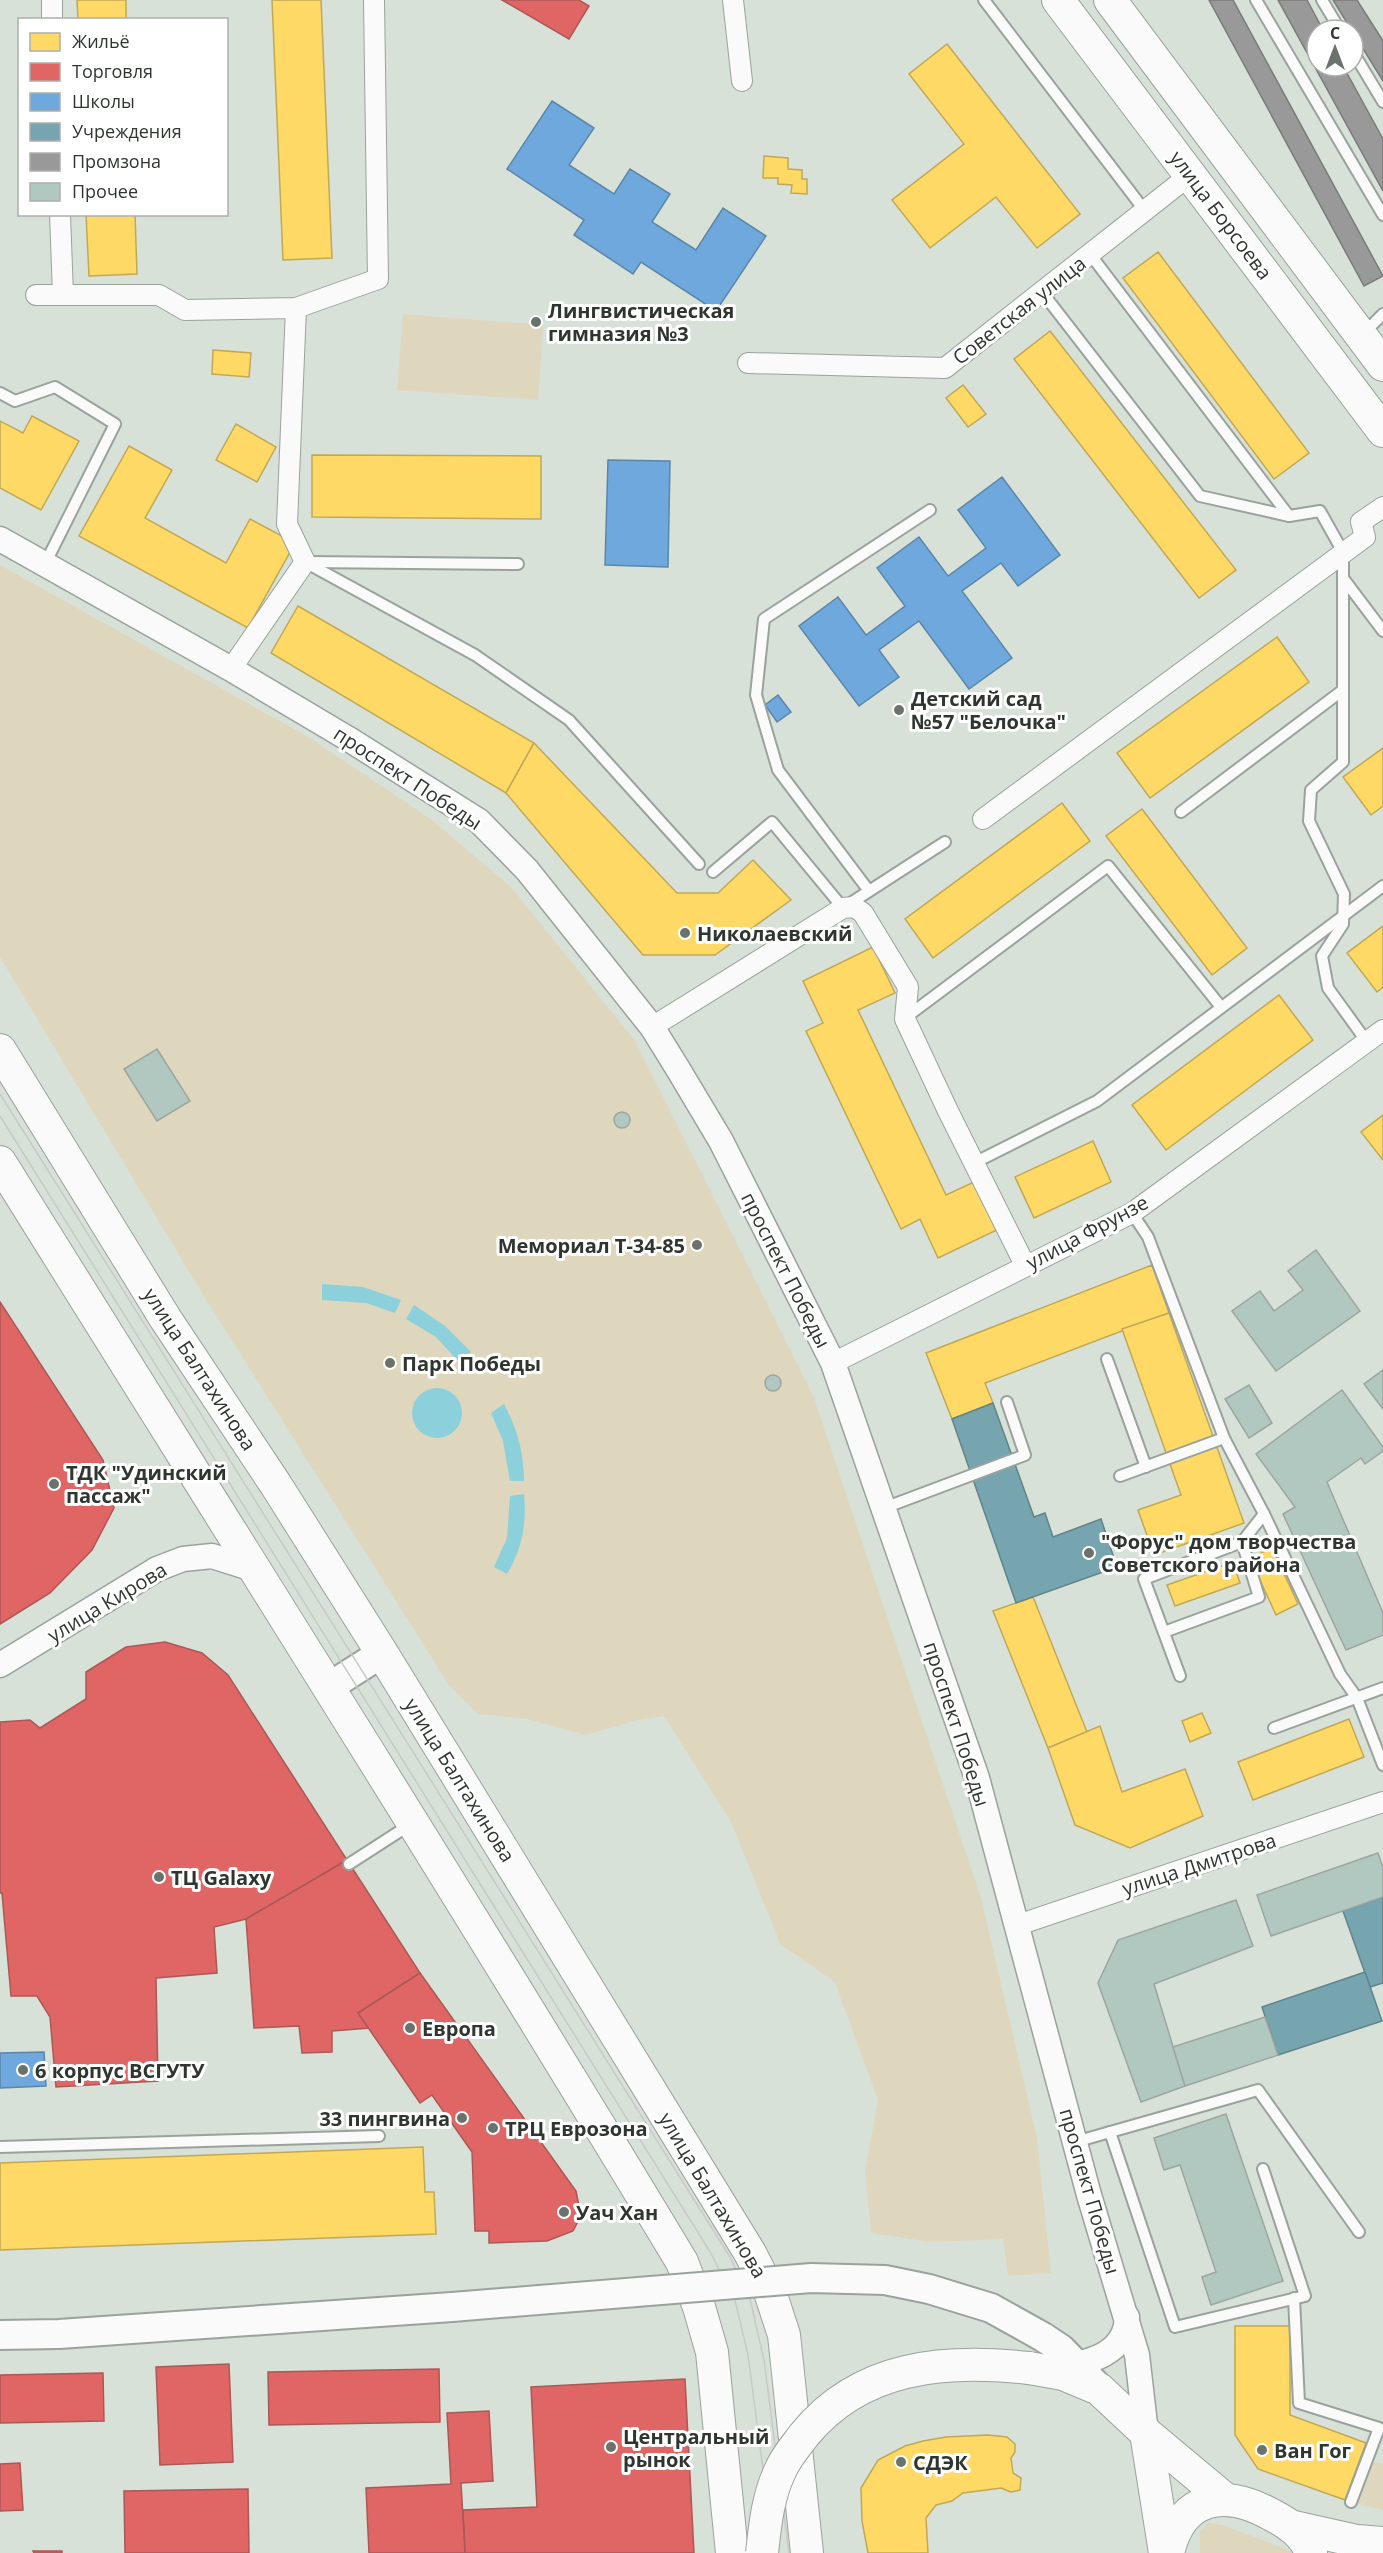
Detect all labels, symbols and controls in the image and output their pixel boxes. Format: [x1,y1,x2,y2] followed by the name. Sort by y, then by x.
[18,18,228,216] legend
[1305,18,1365,78] north arrow
[1330,22,1340,44] text: С
[72,29,130,53] text: Жильё
[72,59,153,83] text: Торговля
[72,89,135,113] text: Школы
[72,119,182,143] text: Учреждения
[1164,145,1278,285] street label: улица Борсоева
[72,149,161,173] text: Промзона
[72,179,138,203] text: Прочее
[947,250,1091,370] street label: Советская улица
[548,297,734,347] place label: Лингвистическая гимназия №3
[529,315,543,329] marker: Лингвистическая гимназия №3
[911,685,1066,735] place label: Детский сад №57 "Белочка"
[892,703,906,717] marker: Детский сад №57 "Белочка"
[329,720,487,836] street label: проспект Победы
[697,920,852,947] place label: Николаевский
[678,926,692,940] marker: Николаевский
[735,1188,837,1352] street label: проспект Победы
[1021,1188,1153,1276] street label: улица Фрунзе
[498,1232,685,1259] place label: Мемориал Т-34-85
[690,1238,704,1252] marker: Мемориал Т-34-85
[137,1282,263,1456] street label: улица Балтахинова
[402,1350,541,1377] place label: Парк Победы
[383,1356,397,1370] marker: Парк Победы
[66,1459,227,1509] place label: ТДК "Удинский пассаж"
[47,1477,61,1491] marker: ТДК "Удинский пассаж"
[1101,1528,1356,1578] place label: "Форус" дом творчества Советского района
[1082,1546,1096,1560] marker: "Форус" дом творчества Советского района
[42,1556,172,1648] street label: улица Кирова
[918,1638,996,1810] street label: проспект Победы
[399,1693,521,1867] street label: улица Балтахинова
[1119,1826,1279,1902] street label: улица Дмитрова
[171,1864,272,1891] place label: ТЦ Galaxy
[152,1870,166,1884] marker: ТЦ Galaxy
[422,2015,496,2042] place label: Европа
[403,2021,417,2035] marker: Европа
[35,2057,205,2084] place label: 6 корпус ВСГУТУ
[16,2063,30,2077] marker: 6 корпус ВСГУТУ
[319,2105,450,2132] place label: 33 пингвина
[1053,2105,1127,2277] street label: проспект Победы
[653,2107,773,2283] street label: улица Балтахинова
[455,2111,469,2125] marker: 33 пингвина
[505,2115,648,2142] place label: ТРЦ Еврозона
[486,2121,500,2135] marker: ТРЦ Еврозона
[576,2199,658,2226] place label: Уач Хан
[557,2205,571,2219] marker: Уач Хан
[623,2423,769,2473] place label: Центральный рынок
[1274,2437,1352,2464] place label: Ван Гог
[604,2440,618,2454] marker: Центральный рынок
[1255,2443,1269,2457] marker: Ван Гог
[913,2449,968,2476] place label: СДЭК
[894,2455,908,2469] marker: СДЭК

